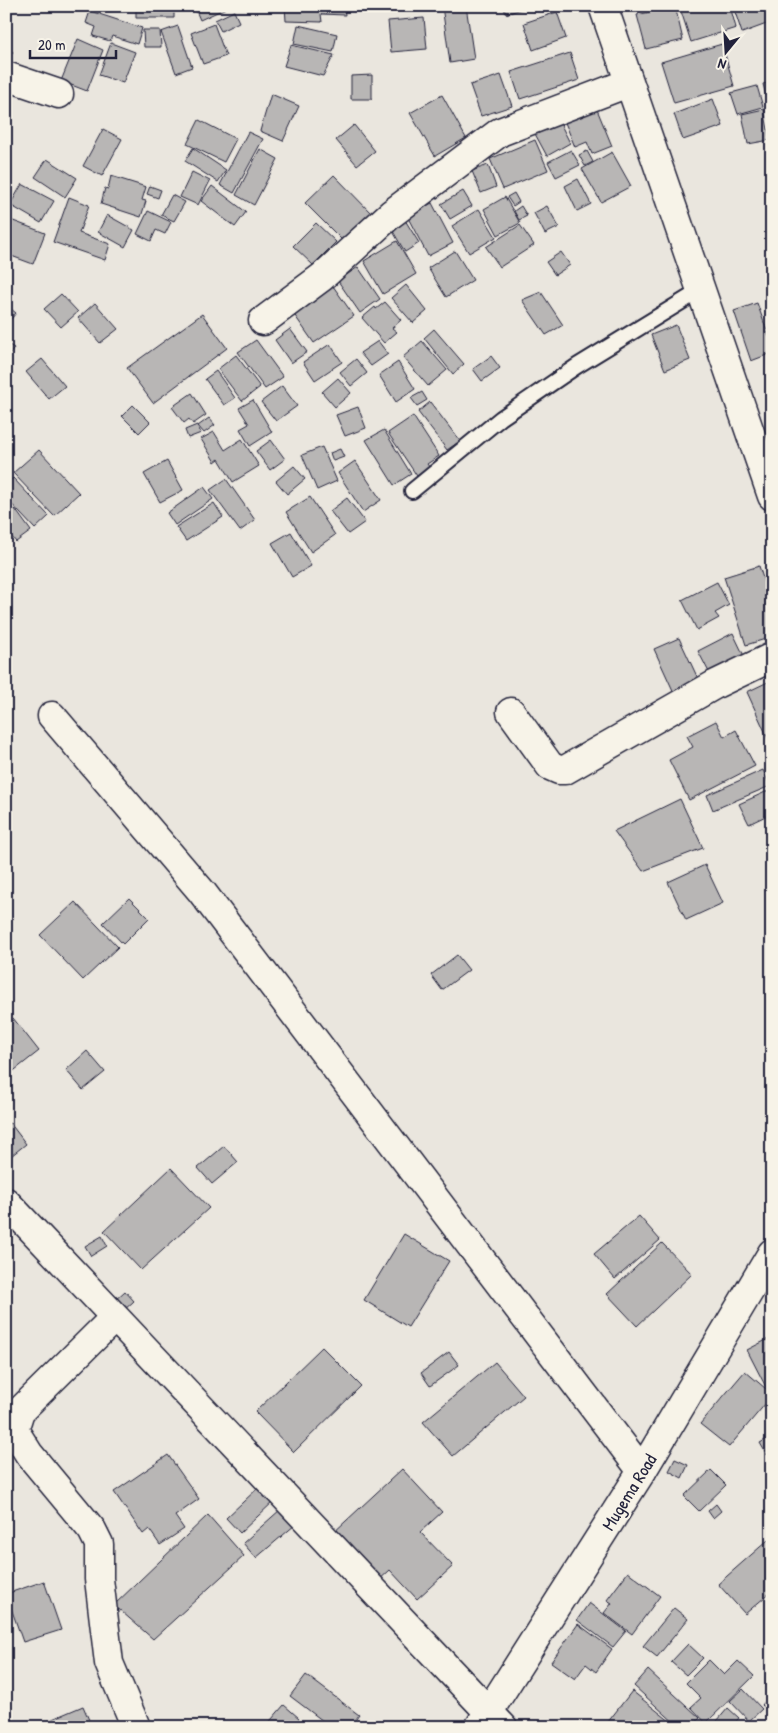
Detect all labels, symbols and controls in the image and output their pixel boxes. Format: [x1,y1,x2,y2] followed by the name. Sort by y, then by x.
[30,28,116,60] scale bar
[700,28,750,78] north arrow
[38,34,65,55] text: 20 m
[715,54,728,75] text: N
[596,1449,662,1535] street label: Mugema Road

